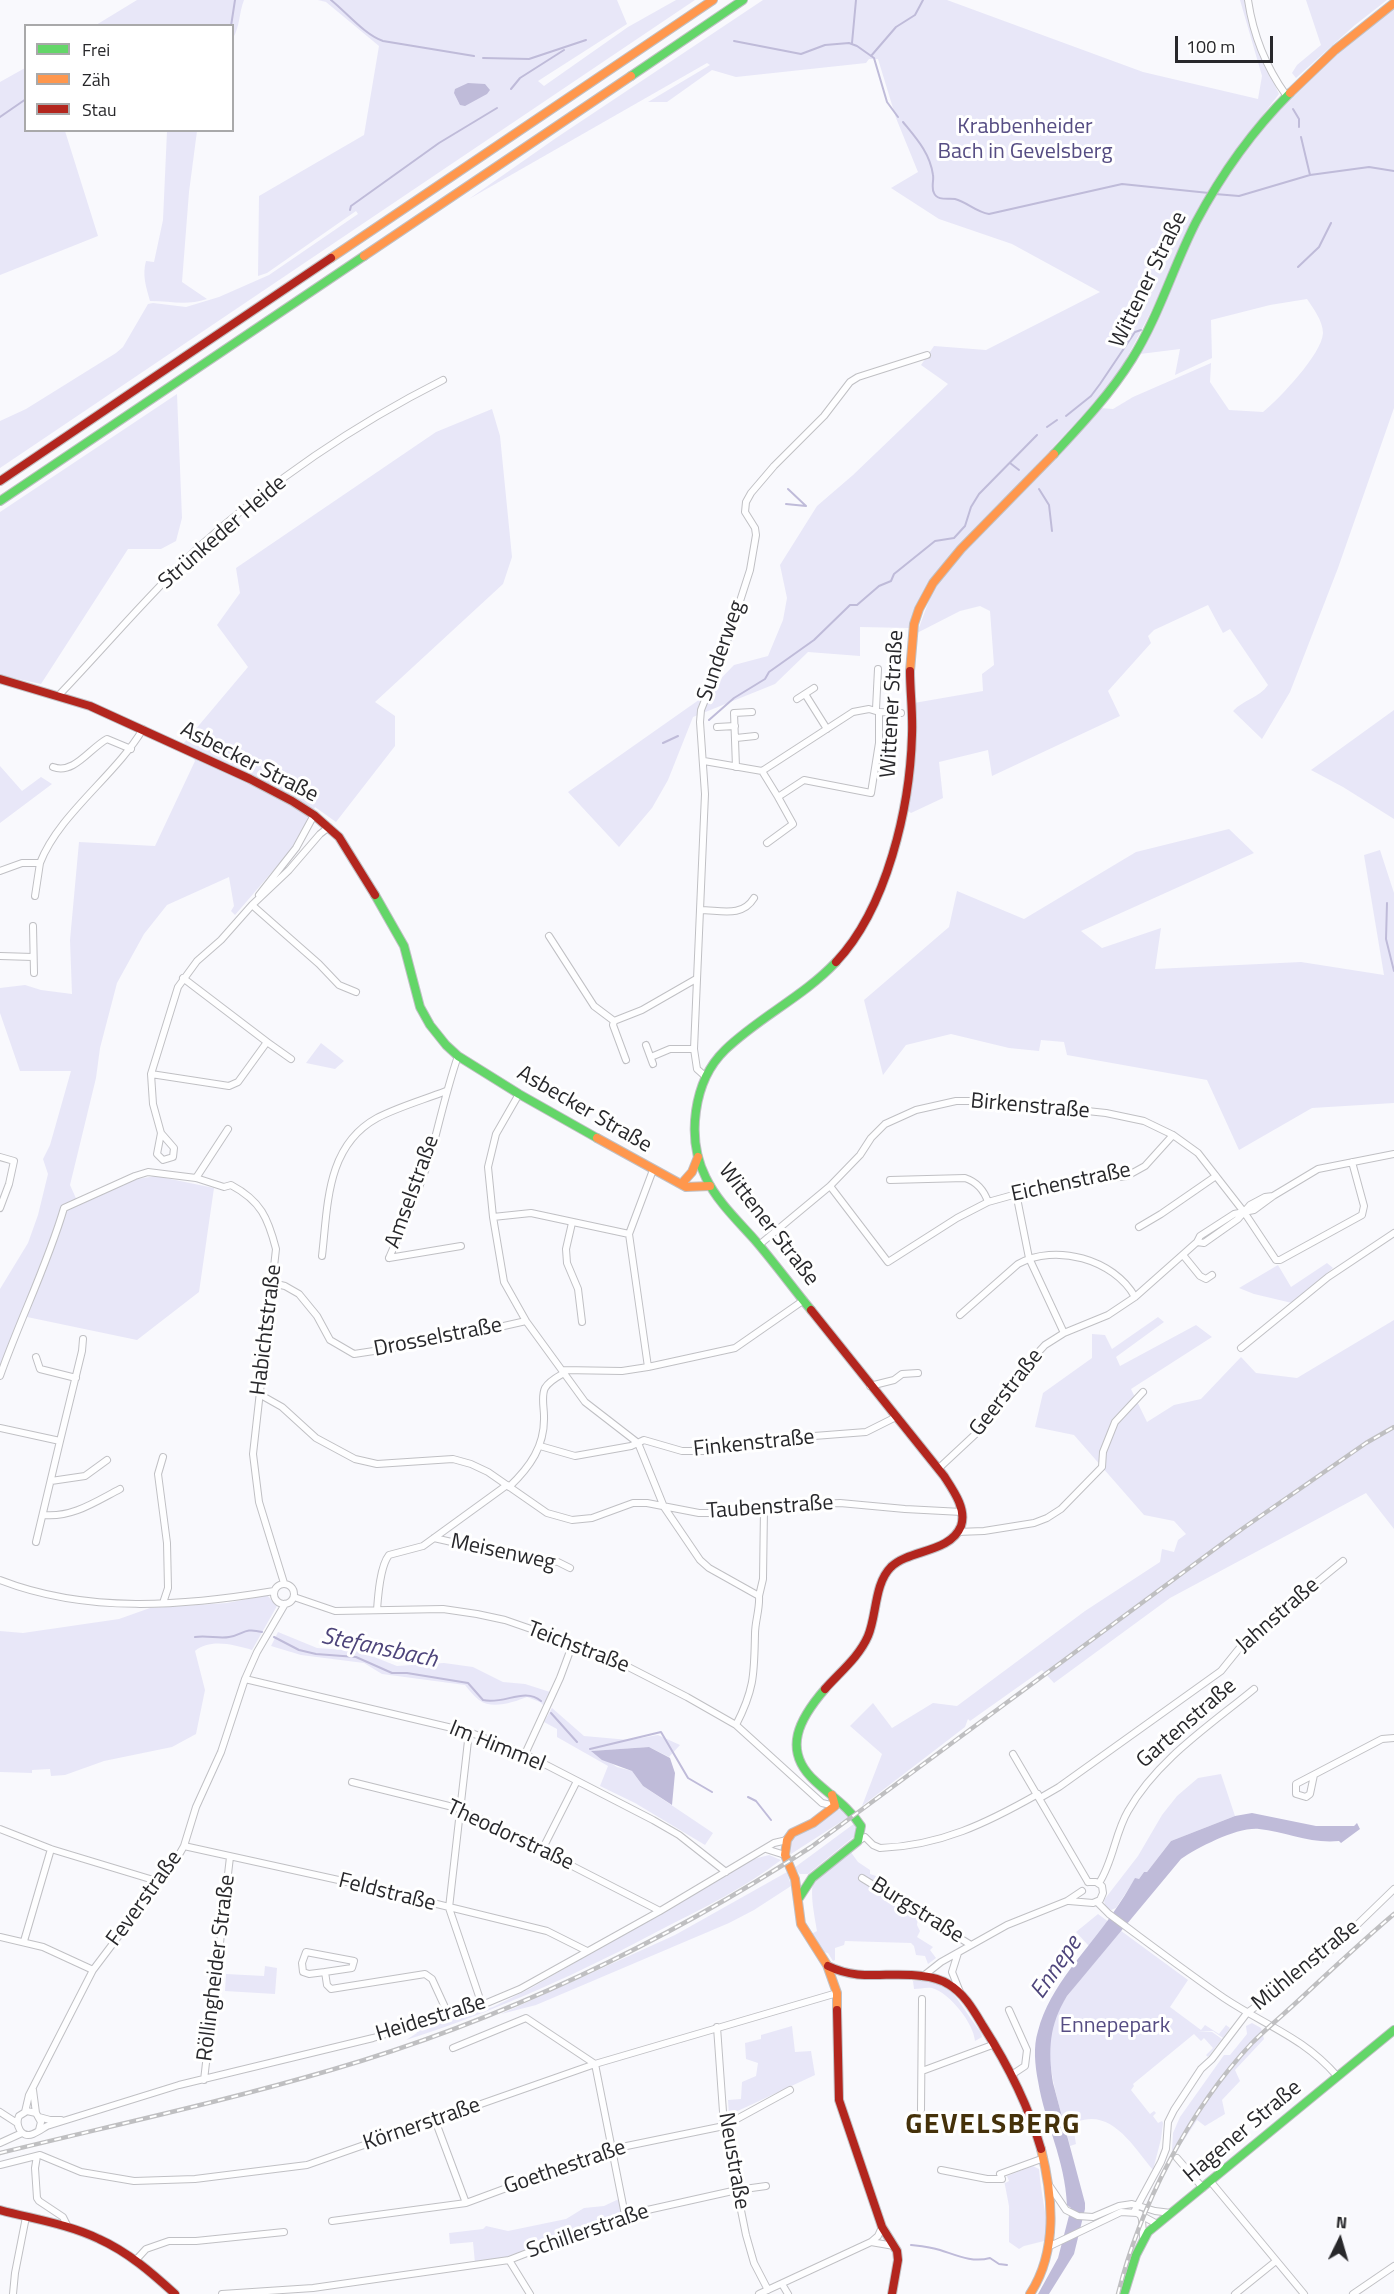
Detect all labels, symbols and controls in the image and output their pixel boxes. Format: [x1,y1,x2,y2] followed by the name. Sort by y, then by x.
[24,24,234,132] legend
[1178,24,1276,62] scale bar
[1186,33,1235,60] text: 100 m
[82,36,110,63] text: Frei
[82,66,110,93] text: Zäh
[82,96,117,123] text: Stau
[937,115,1113,166] park label: Krabbenheider Bach in Gevelsberg
[1105,208,1193,352] street label: Wittener Straße
[154,470,292,596] street label: Strünkeder Heide
[692,597,752,705] street label: Sunderweg
[876,629,910,779] street label: Wittener Straße
[176,717,322,809] street label: Asbecker Straße
[512,1061,656,1159] street label: Asbecker Straße
[969,1089,1091,1125] street label: Birkenstraße
[380,1132,446,1252] street label: Amselstraße
[1009,1157,1133,1209] street label: Eichenstraße
[712,1159,824,1291] street label: Wittener Straße
[246,1263,288,1397] street label: Habichtstraße
[372,1313,504,1363] street label: Drosselstraße
[965,1344,1049,1442] street label: Geerstraße
[692,1425,816,1463] street label: Finkenstraße
[706,1490,834,1526] street label: Taubenstraße
[448,1529,558,1577] street label: Meisenweg
[1231,1573,1325,1659] street label: Jahnstraße
[523,1616,633,1680] street label: Teichstraße
[318,1623,440,1675] water label: Stefansbach
[1132,1674,1242,1774] street label: Gartenstraße
[445,1716,549,1778] street label: Im Himmel
[442,1795,578,1877] street label: Theodorstraße
[102,1846,188,1952] street label: Feverstraße
[336,1868,438,1918] street label: Feldstraße
[866,1872,968,1950] street label: Burgstraße
[192,1873,242,2063] street label: Röllingheider Straße
[1247,1915,1365,2017] street label: Mühlenstraße
[1025,1931,1089,2005] water label: Ennepe
[373,1990,489,2048] street label: Heidestraße
[1060,2014,1170,2040] park label: Ennepepark
[1179,2075,1307,2189] street label: Hagener Straße
[360,2093,484,2157] street label: Körnerstraße
[905,2109,1081,2143] district label: GEVELSBERG
[712,2111,754,2211] street label: Neustraße
[501,2135,629,2201] street label: Goethestraße
[523,2199,653,2265] street label: Schillerstraße
[1310,2210,1370,2270] north arrow
[1335,2210,1348,2235] text: N

